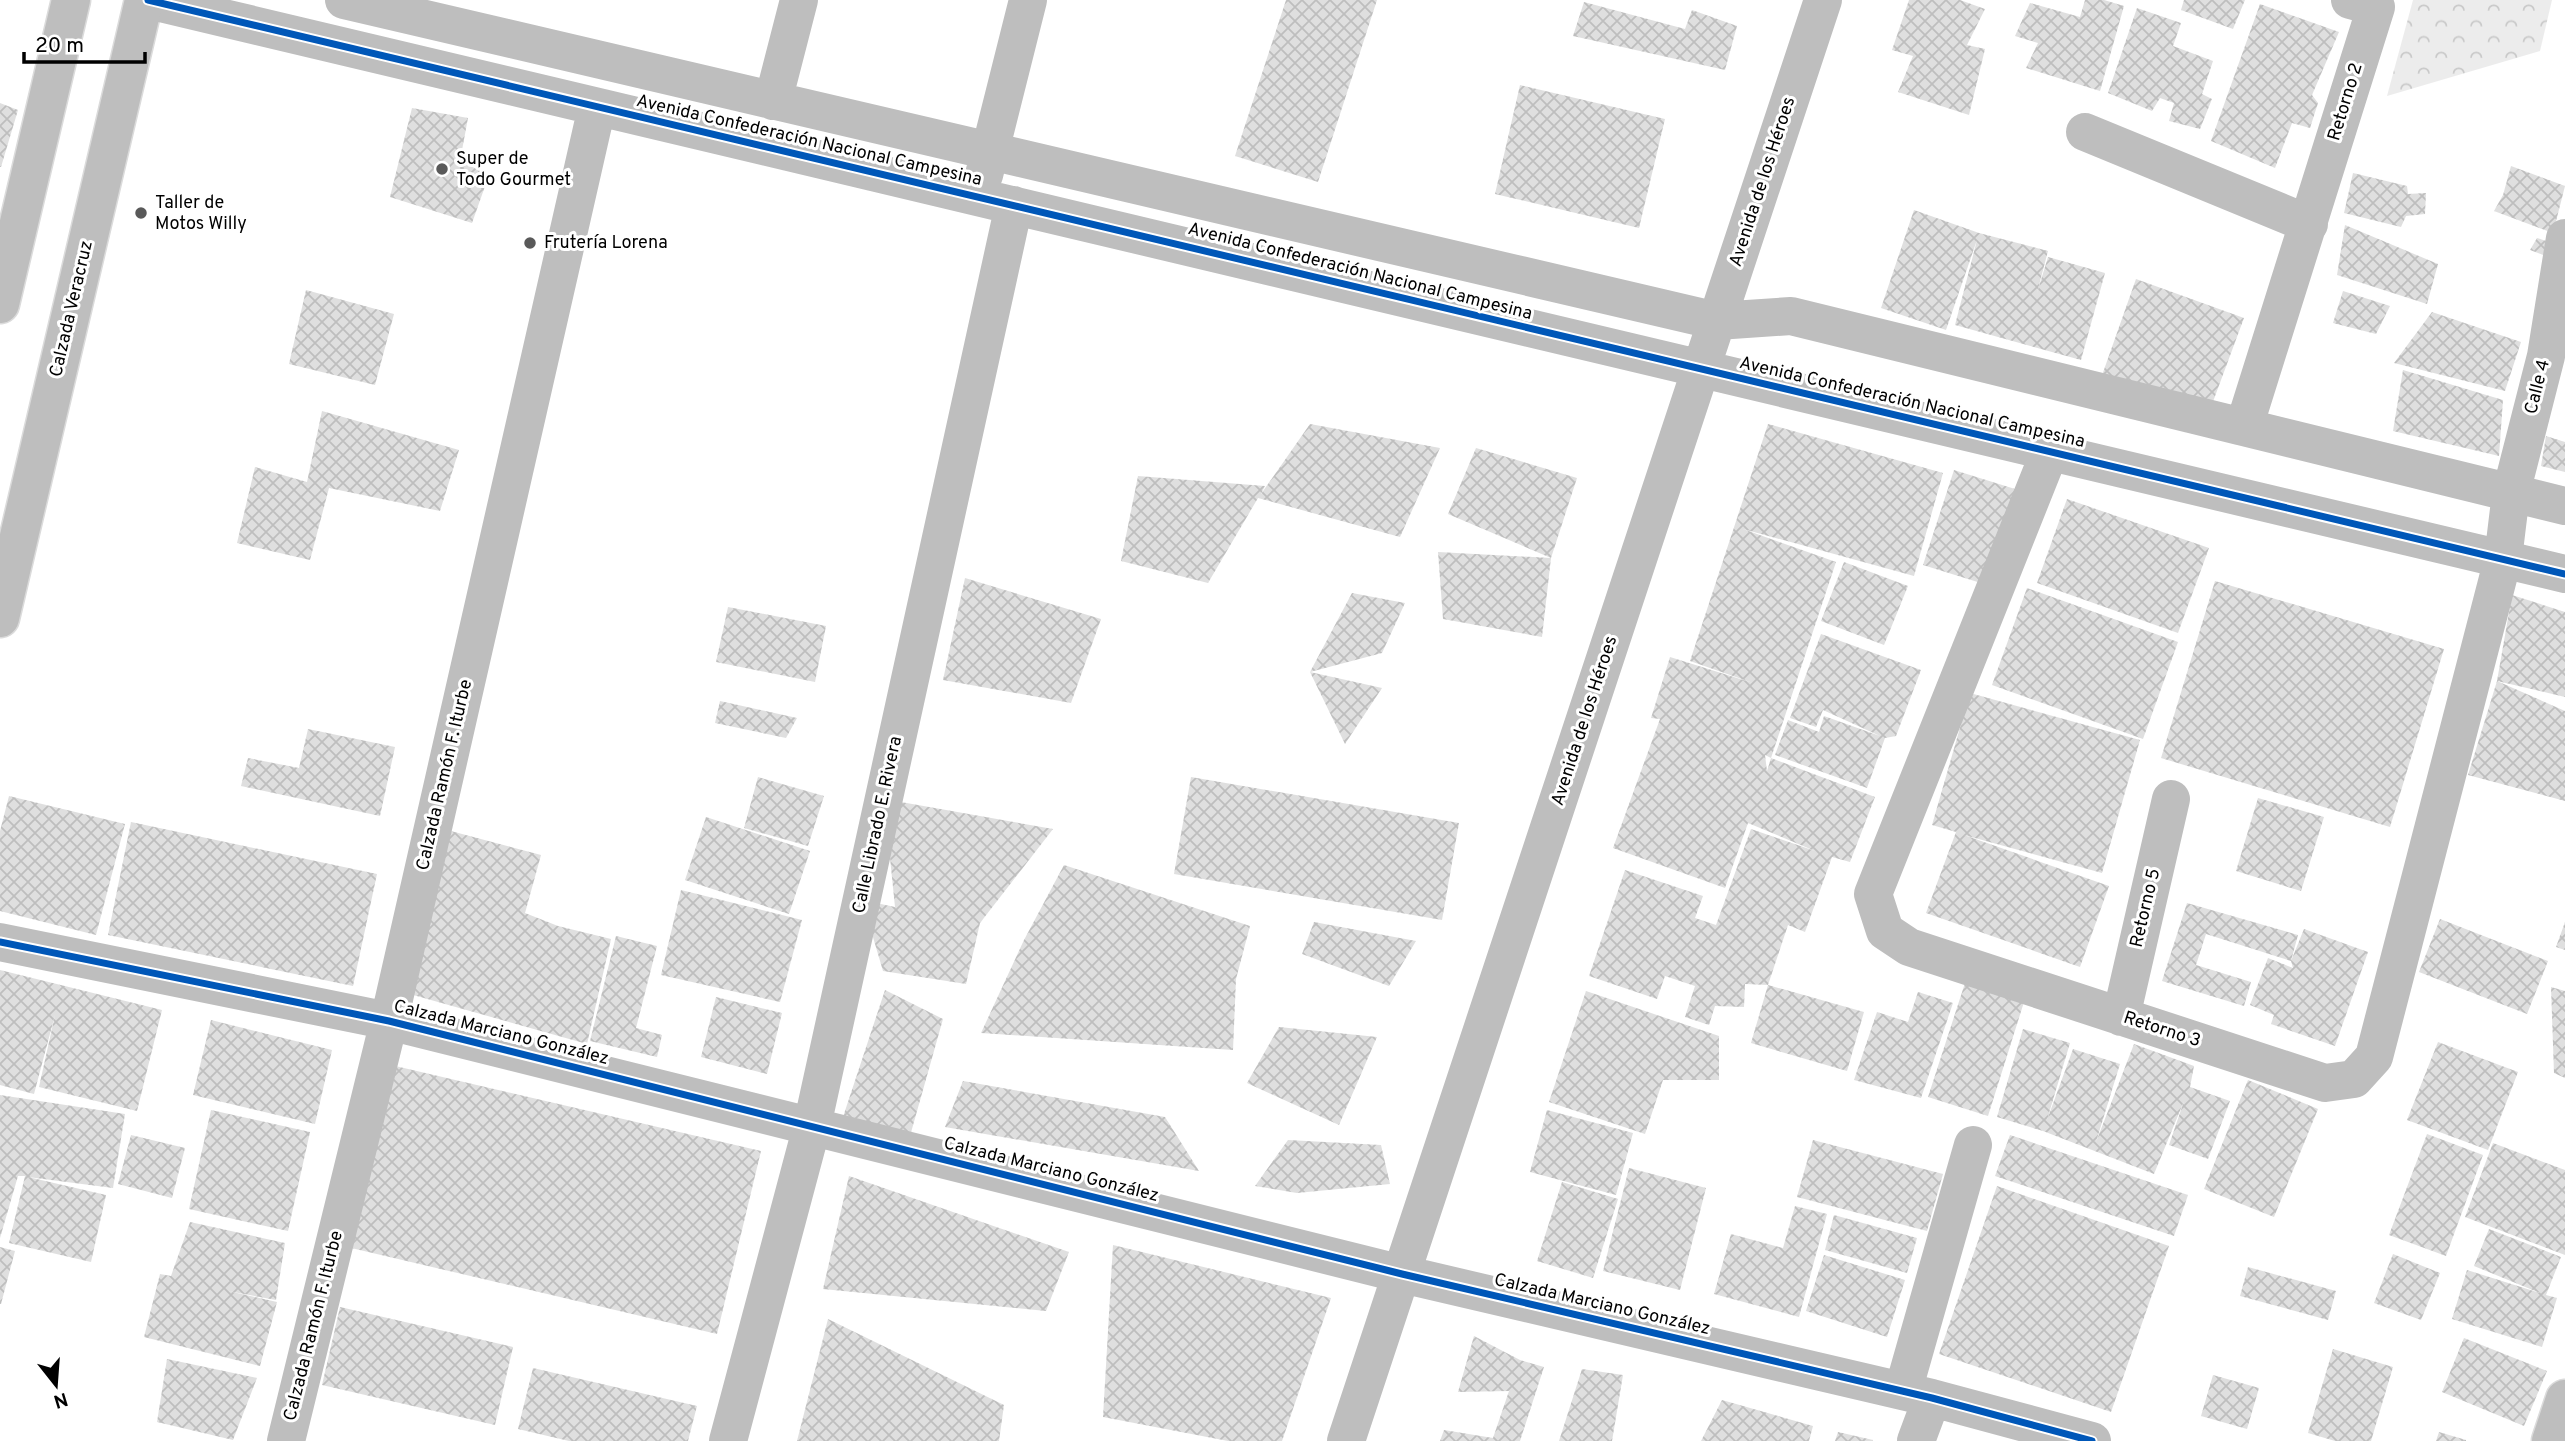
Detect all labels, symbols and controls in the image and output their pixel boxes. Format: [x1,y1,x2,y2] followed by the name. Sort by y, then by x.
[24,21,145,65] scale bar
[35,33,84,60] text: 20 m
[2323,60,2369,144] street label: Retorno 2
[634,90,984,192] street label: Avenida Confederación Nacional Campesina
[1725,94,1801,270] street label: Avenida de los Héroes
[456,148,571,192] place label: Super de Todo Gourmet
[434,161,450,177] marker: Super de Todo Gourmet
[155,192,247,236] place label: Taller de Motos Willy
[133,205,149,221] marker: Taller de Motos Willy
[1185,218,1535,326] street label: Avenida Confederación Nacional Campesina
[544,232,668,255] place label: Frutería Lorena
[522,235,538,251] marker: Frutería Lorena
[45,239,99,379] street label: Calzada Veracruz
[1737,352,2087,454] street label: Avenida Confederación Nacional Campesina
[2520,357,2556,417] street label: Calle 4
[1547,633,1623,809] street label: Avenida de los Héroes
[412,677,478,873] street label: Calzada Ramón F. Iturbe
[848,734,908,916] street label: Calle Librado E. Rivera
[2126,866,2166,950] street label: Retorno 5
[391,995,611,1071] street label: Calzada Marciano González
[2120,1007,2204,1053] street label: Retorno 3
[941,1132,1161,1208] street label: Calzada Marciano González
[279,1228,349,1424] street label: Calzada Ramón F. Iturbe
[1492,1269,1712,1341] street label: Calzada Marciano González
[21,1350,91,1420] north arrow
[50,1386,70,1413] text: N

